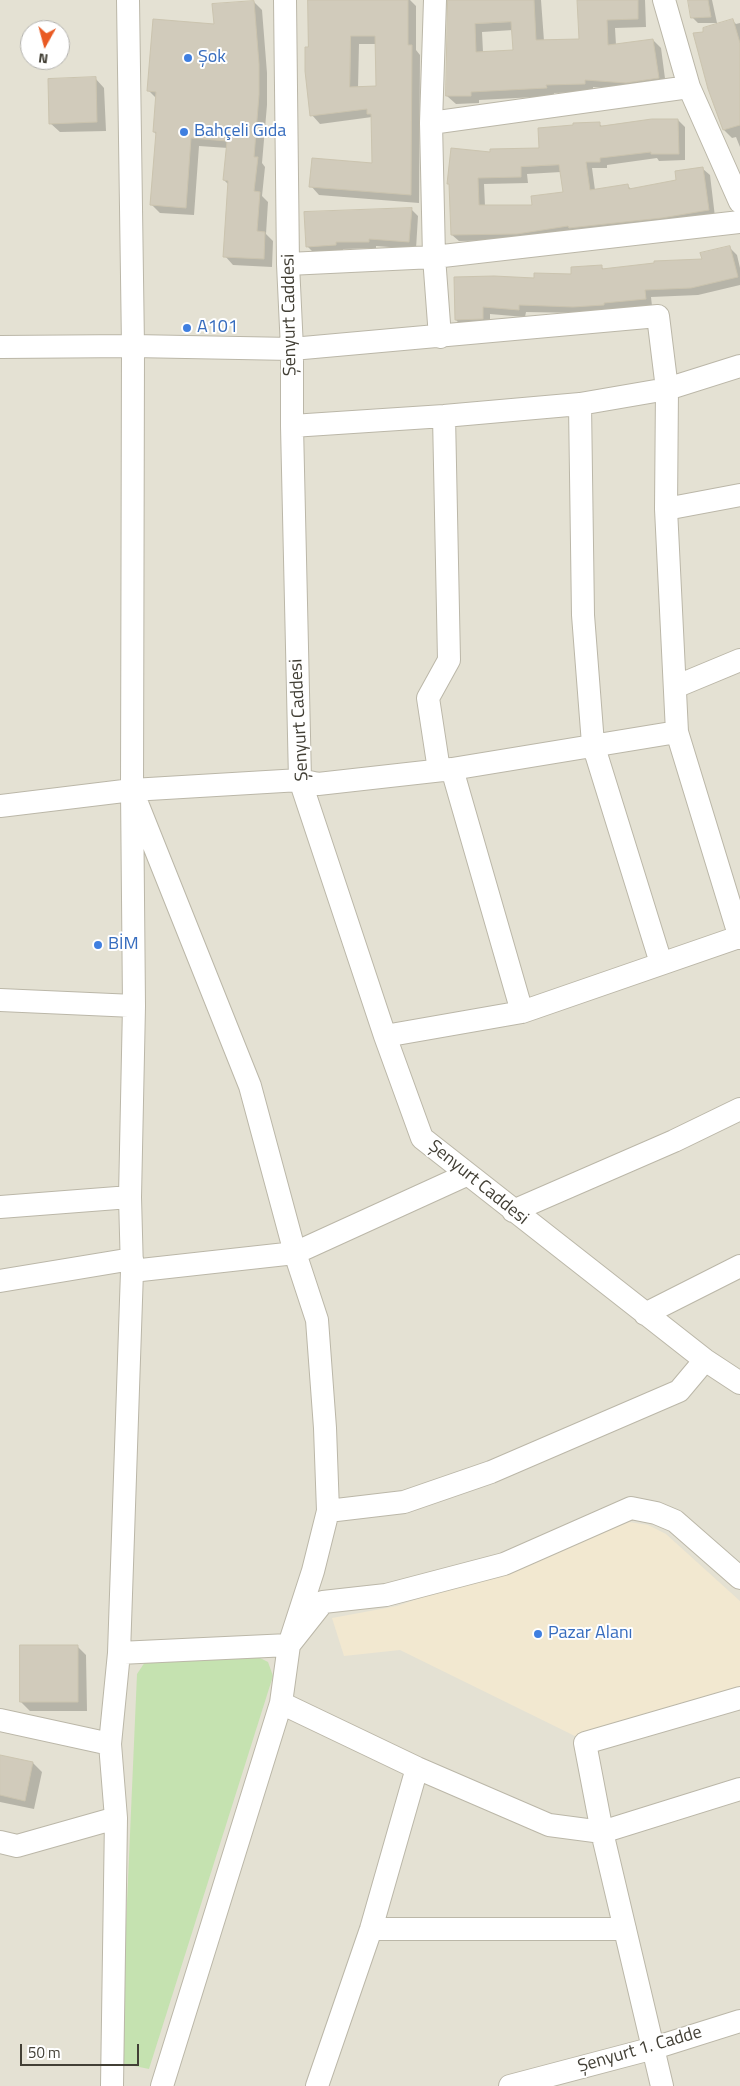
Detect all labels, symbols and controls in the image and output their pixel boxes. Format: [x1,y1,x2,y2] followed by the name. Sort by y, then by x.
[20,20,70,70] north arrow
[198,47,226,69] place label: Şok
[37,48,49,70] text: N
[182,52,194,64] marker: Şok
[194,121,286,143] place label: Bahçeli Gıda
[178,126,190,138] marker: Bahçeli Gıda
[278,254,302,376] street label: Şenyurt Caddesi
[197,317,238,339] place label: A101
[181,322,193,334] marker: A101
[286,658,314,782] street label: Şenyurt Caddesi
[108,934,139,956] place label: BİM
[92,939,104,951] marker: BİM
[424,1136,532,1230] street label: Şenyurt Caddesi
[548,1623,633,1645] place label: Pazar Alanı
[532,1628,544,1640] marker: Pazar Alanı
[575,2022,705,2078] street label: Şenyurt 1. Cadde
[22,2034,141,2066] scale bar
[28,2041,61,2064] text: 50 m

